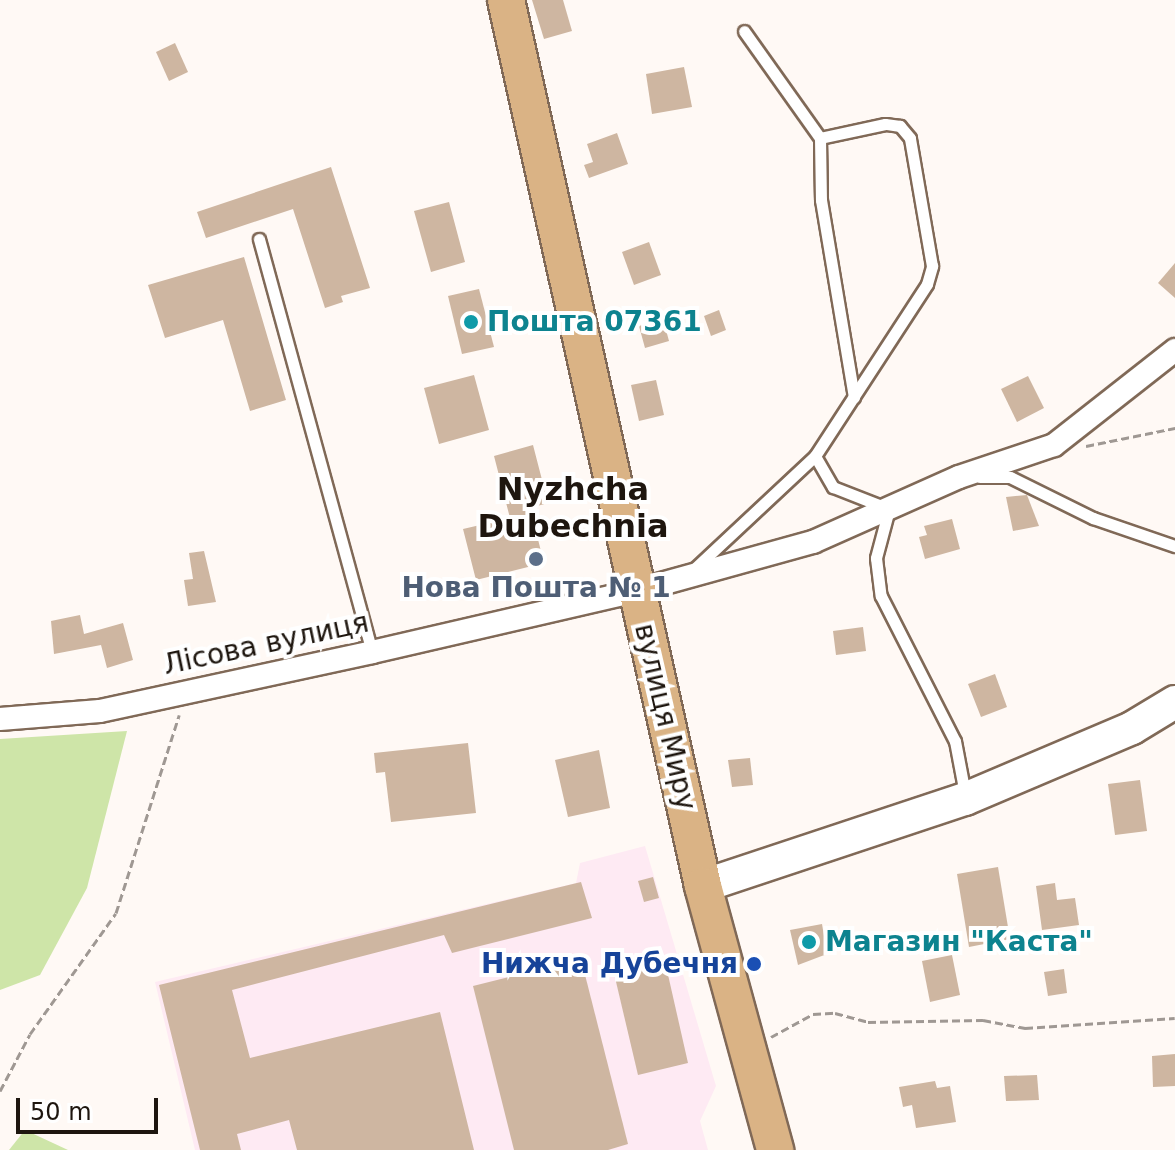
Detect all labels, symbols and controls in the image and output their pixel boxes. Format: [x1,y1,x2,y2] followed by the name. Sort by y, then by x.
[487,305,702,339] place label: Пошта 07361
[462,313,480,331] marker: Пошта 07361
[477,471,669,546] district label: Nyzhcha Dubechnia
[527,550,545,568] marker: Нова Пошта № 1
[401,571,671,605] place label: Нова Пошта № 1
[160,606,372,682] street label: Лісова вулиця
[627,620,703,814] street label: вулиця Миру
[825,925,1093,959] place label: Магазин "Каста"
[800,933,818,951] marker: Магазин "Каста"
[481,947,738,981] place label: Нижча Дубечня
[745,955,763,973] marker: Нижча Дубечня
[20,1082,162,1132] scale bar
[30,1098,92,1126] text: 50 m

